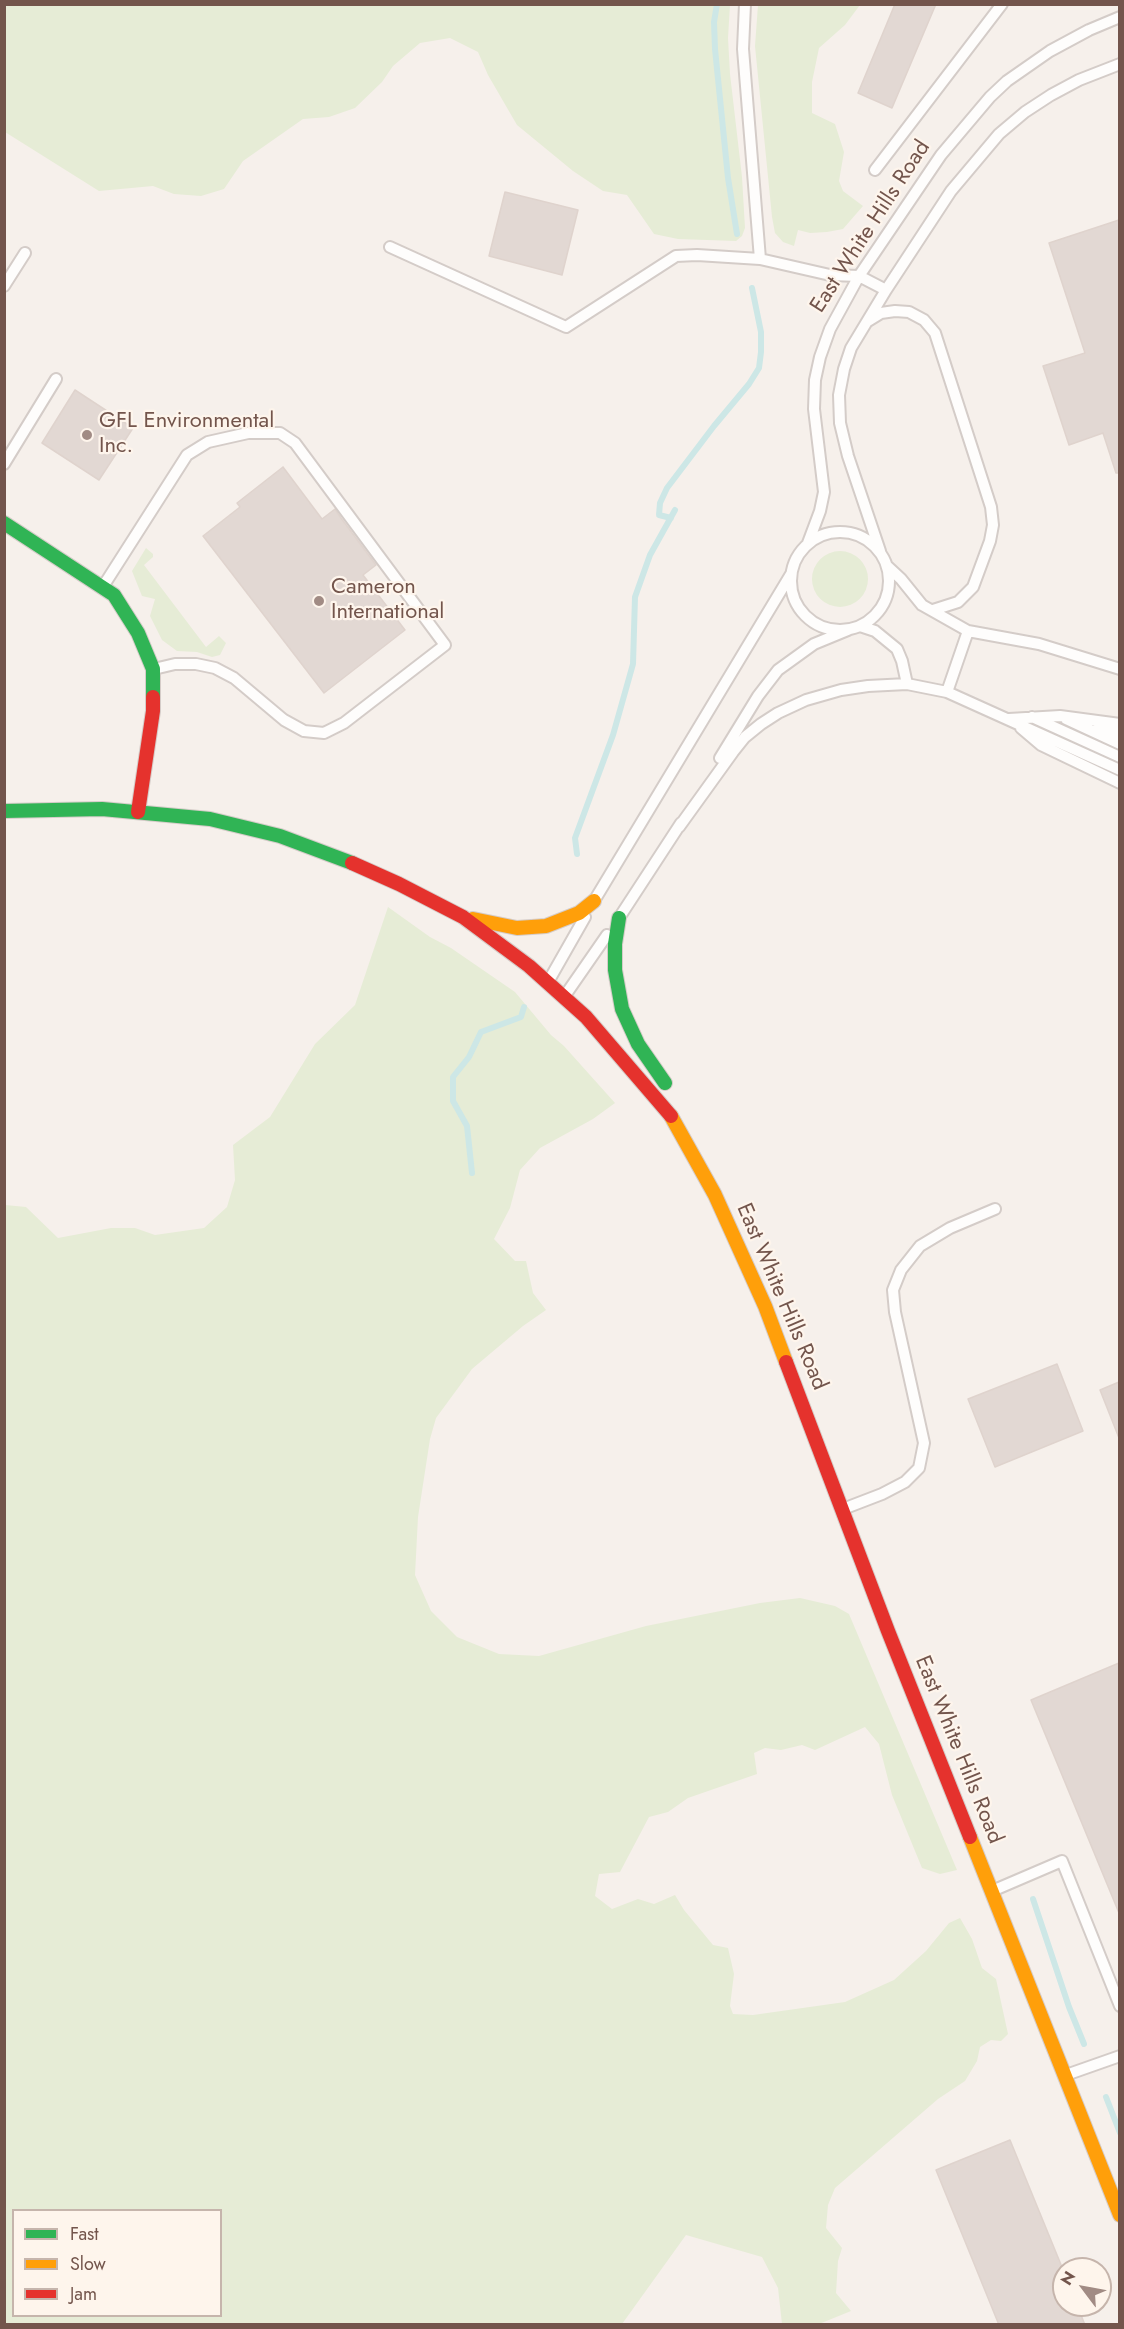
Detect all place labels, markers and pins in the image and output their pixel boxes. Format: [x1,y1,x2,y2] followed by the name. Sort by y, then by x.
[99,409,274,460] place label: GFL Environmental Inc.
[80,428,94,442] marker: GFL Environmental Inc.
[331,575,444,626] place label: Cameron International
[312,594,326,608] marker: Cameron International

